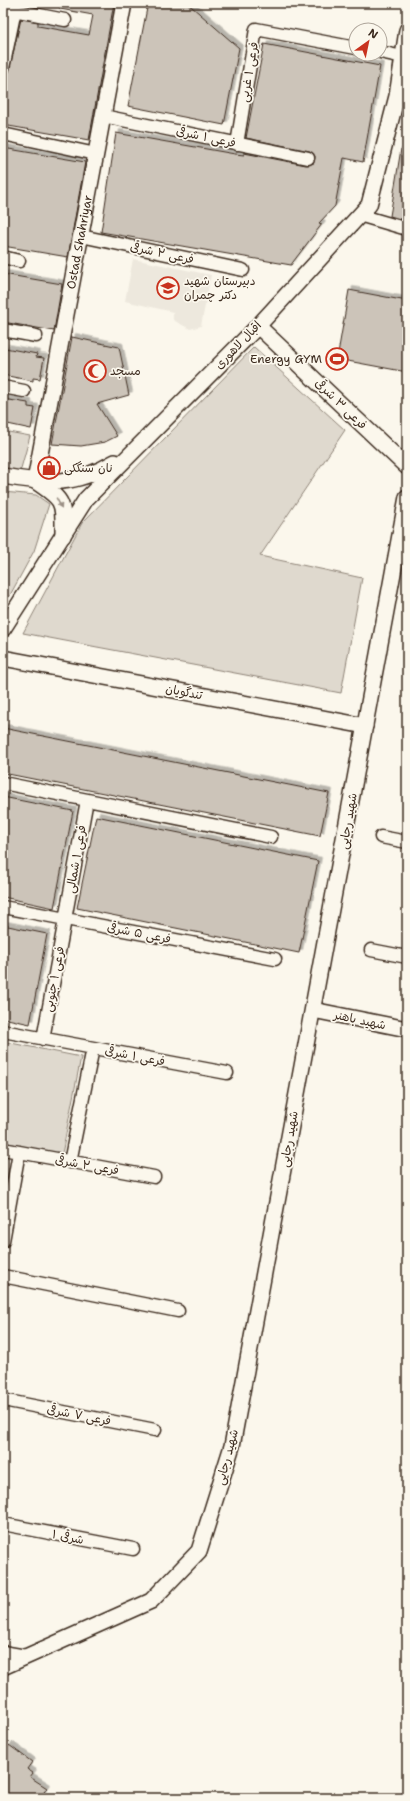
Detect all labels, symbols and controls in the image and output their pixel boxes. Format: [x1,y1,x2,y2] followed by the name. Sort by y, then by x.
[348,22,388,62] north arrow
[365,25,381,43] text: N
[236,41,262,103] street label: فرعی ۱ غربی
[175,123,237,151] street label: فرعی ۱ شرقی
[63,193,96,290] street label: Ostad Shahriyar
[129,238,195,268] street label: فرعی ۲ شرقی
[184,273,256,303] place label: دبیرستان شهید دکتر چمران
[155,275,181,301] school or university icon: دبیرستان شهید دکتر چمران
[211,317,265,373] street label: اقبال لاهوری
[324,346,350,372] sports icon: Energy GYM
[250,351,322,367] place label: Energy GYM
[82,358,108,384] mosque icon: مسجد
[110,363,141,379] place label: مسجد
[312,375,370,433] street label: فرعی ۳ شرقی
[36,455,62,481] shop icon: نان سنگکی
[64,460,112,476] place label: نان سنگکی
[56,497,63,509] one-way arrow
[164,681,204,704] street label: تندگویان
[335,791,361,851] street label: شهید رجایی
[62,824,90,894] street label: فرعی ۱ شمالی
[106,919,172,947] street label: فرعی ۵ شرقی
[40,945,68,1013] street label: فرعی ۱ جنوبی
[332,1007,387,1033] street label: شهید باهنر
[104,1042,166,1070] street label: فرعی ۱ شرقی
[276,1109,302,1169] street label: شهید رجایی
[54,1152,120,1178] street label: فرعی ۲ شرقی
[46,1401,112,1429] street label: فرعی ۷ شرقی
[212,1427,242,1487] street label: شهید رجایی
[51,1526,85,1548] street label: ۱ شرقی

